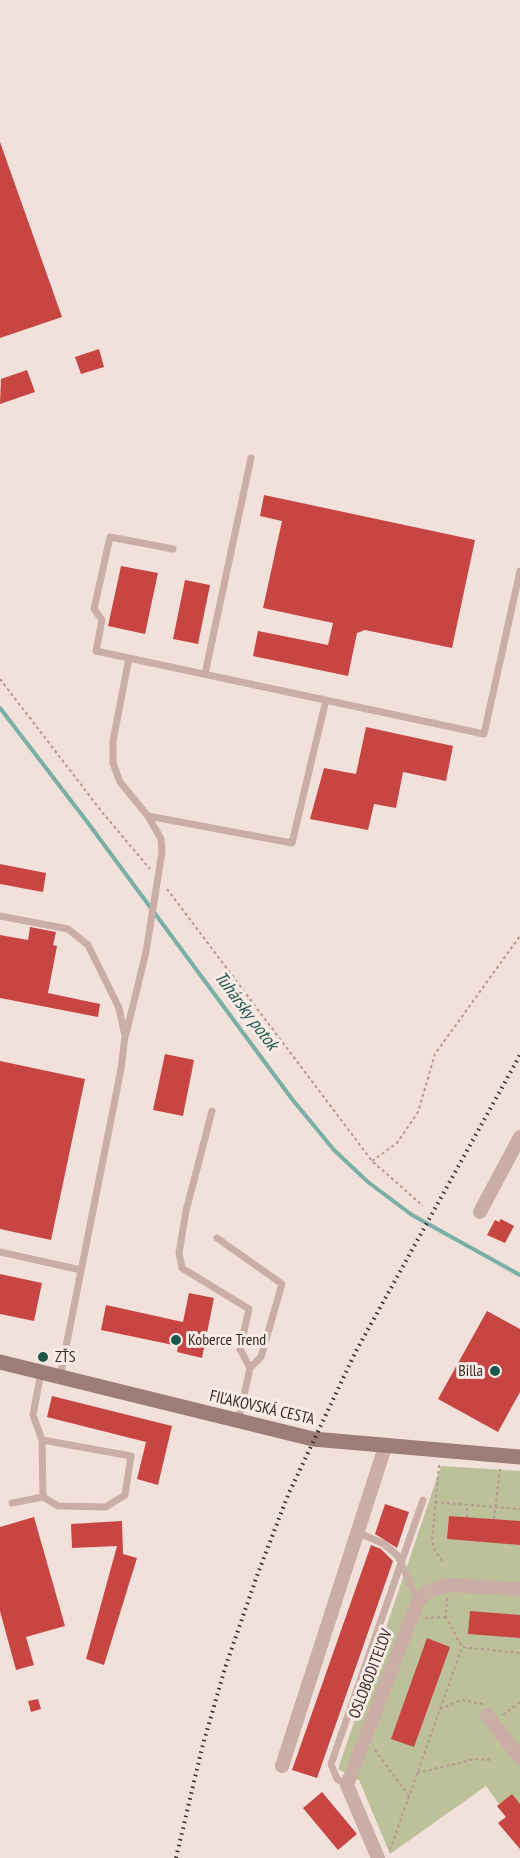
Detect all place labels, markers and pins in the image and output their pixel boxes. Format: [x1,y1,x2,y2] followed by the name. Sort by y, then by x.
[188,1330,266,1350] place label: Koberce Trend
[169,1333,183,1347] marker: Koberce Trend
[55,1347,76,1367] place label: ZŤS
[36,1350,50,1364] marker: ZŤS
[458,1361,483,1381] place label: Billa
[488,1364,502,1378] marker: Billa

